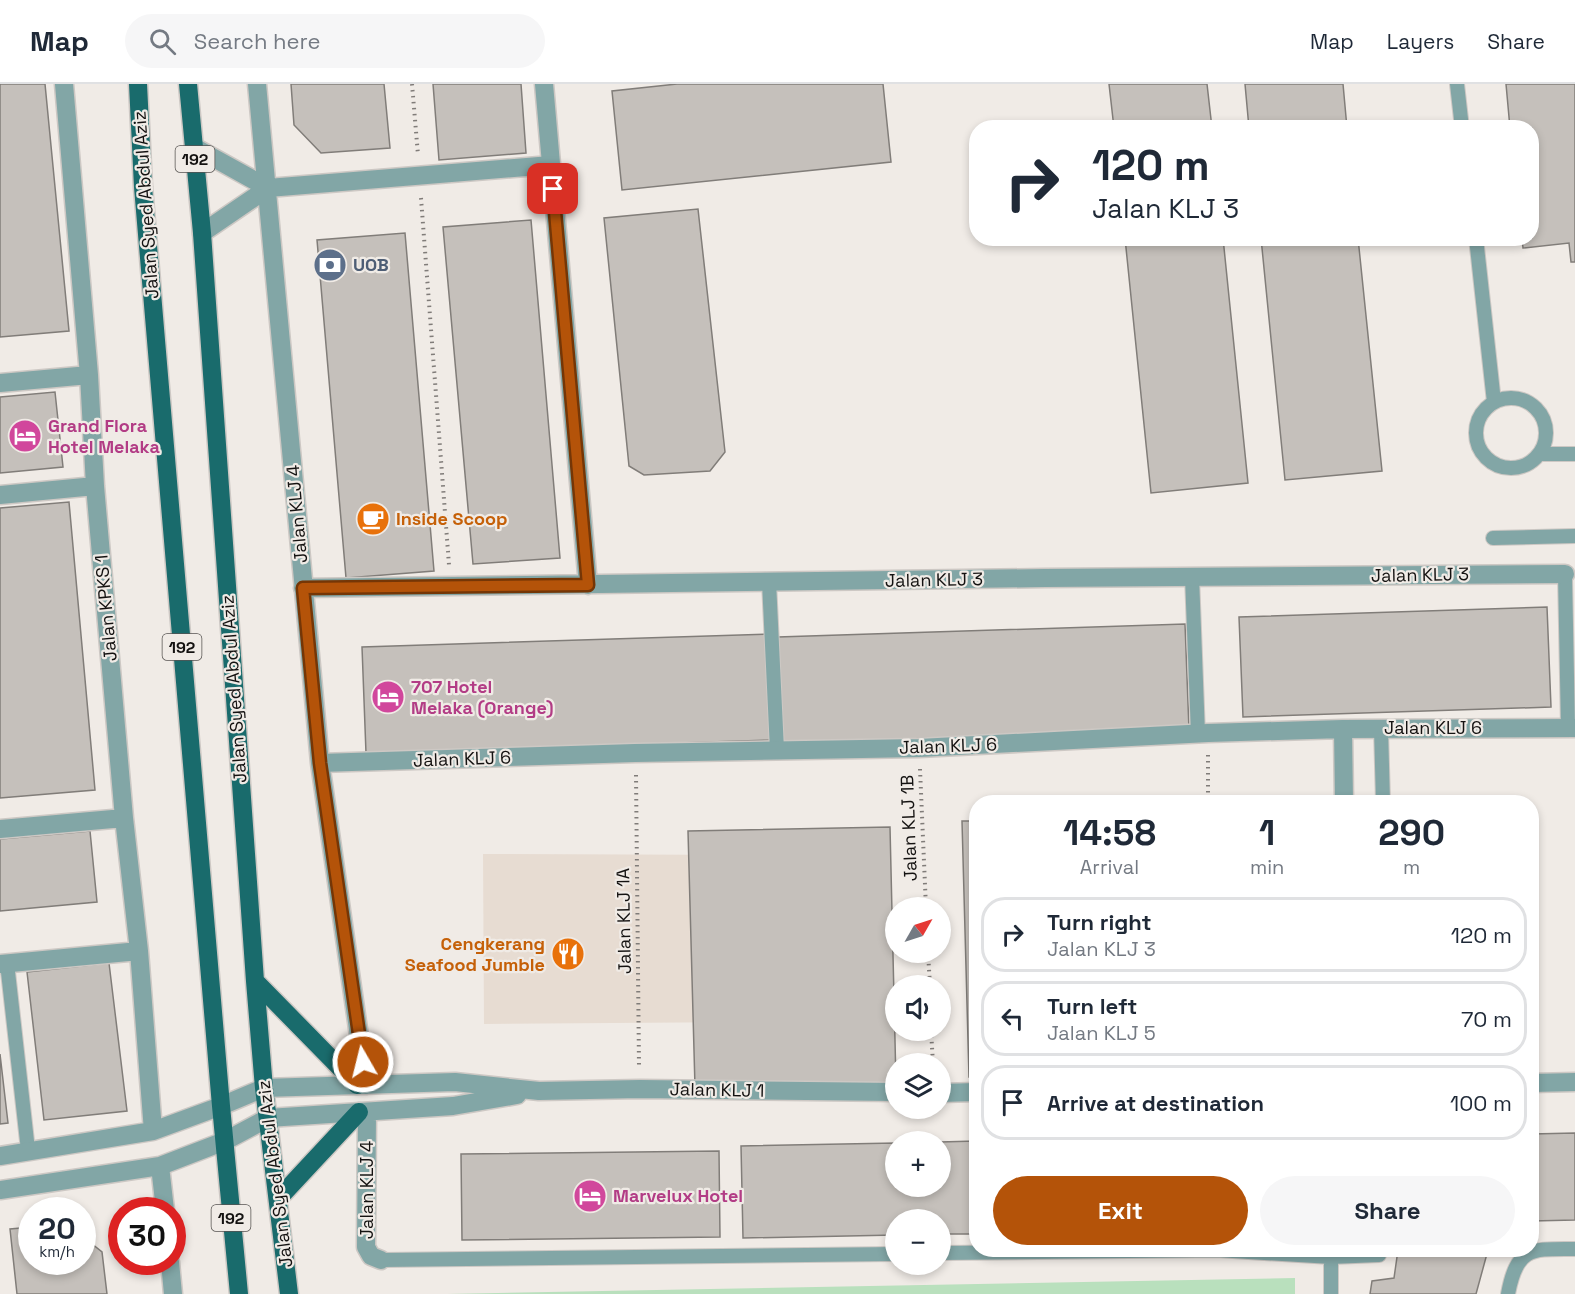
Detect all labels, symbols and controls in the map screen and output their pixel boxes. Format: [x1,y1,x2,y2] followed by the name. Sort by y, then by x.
[125,14,545,68] search box
[30,23,89,59] text: Map
[146,25,179,58] icon: search
[194,27,321,55] text: Search here
[1310,28,1354,55] text: Map
[1387,28,1454,55] text: Layers
[1487,28,1545,55] text: Share
[127,110,164,300] street label: Jalan Syed Abdul Aziz
[1092,139,1210,192] text: 120 m
[993,144,1071,222] icon: right
[176,146,214,172] road number: 192
[527,163,578,214] pin
[536,172,569,205] icon: arrive
[1092,191,1239,226] text: Jalan KLJ 3
[312,247,348,283] bank icon: UOB
[353,253,389,276] place label: UOB
[48,414,161,458] place label: Grand Flora Hotel Melaka
[7,418,43,454] hotel icon: Grand Flora Hotel Melaka
[281,464,312,564] street label: Jalan KLJ 4
[355,501,391,537] cafe icon: Inside Scoop
[396,507,507,530] place label: Inside Scoop
[89,554,122,662] street label: Jalan KPKS 1
[1371,562,1469,587] street label: Jalan KLJ 3
[885,567,983,592] street label: Jalan KLJ 3
[215,594,252,784] street label: Jalan Syed Abdul Aziz
[162,634,201,660] road number: 192
[411,675,553,719] place label: 707 Hotel Melaka (Orange)
[370,679,406,715] hotel icon: 707 Hotel Melaka (Orange)
[1384,716,1482,739] street label: Jalan KLJ 6
[899,732,997,759] street label: Jalan KLJ 6
[413,745,511,772] street label: Jalan KLJ 6
[895,774,922,882] street label: Jalan KLJ 1B
[1063,810,1156,856] text: 14:58
[1259,810,1275,856] text: 1
[1378,810,1445,856] text: 290
[1080,854,1139,880] text: Arrival
[1250,854,1284,880] text: min
[1403,854,1420,880] text: m
[611,868,636,974] street label: Jalan KLJ 1A
[885,897,951,963] north arrow
[885,897,951,1275] map controls
[1047,908,1152,936] text: Turn right
[996,918,1029,951] icon: right
[1451,921,1512,949] text: 120 m
[405,932,545,976] place label: Cengkerang Seafood Jumble
[550,936,586,972] restaurant icon: Cengkerang Seafood Jumble
[1047,936,1156,962] text: Jalan KLJ 3
[885,975,951,1041] button: sound
[1047,992,1137,1020] text: Turn left
[996,1002,1029,1035] icon: left
[1461,1005,1512,1033] text: 70 m
[1047,1020,1156,1046] text: Jalan KLJ 5
[331,1030,395,1094] position arrow
[885,1053,951,1119] button: layers
[669,1077,765,1102] street label: Jalan KLJ 1
[252,1079,297,1269] street label: Jalan Syed Abdul Aziz
[996,1086,1029,1119] icon: arrive
[1047,1089,1264,1117] text: Arrive at destination
[1450,1089,1512,1117] text: 100 m
[885,1131,951,1197] button: +
[355,1141,378,1239] street label: Jalan KLJ 4
[993,1176,1248,1245] button: Exit
[1260,1176,1515,1245] button: Share
[572,1178,608,1214] hotel icon: Marvelux Hotel
[613,1184,743,1207] place label: Marvelux Hotel
[108,1197,186,1275] speed limit sign: 30
[212,1205,250,1231] road number: 192
[38,1209,76,1248] text: 20
[885,1209,951,1275] button: −
[39,1242,75,1261] text: km/h

